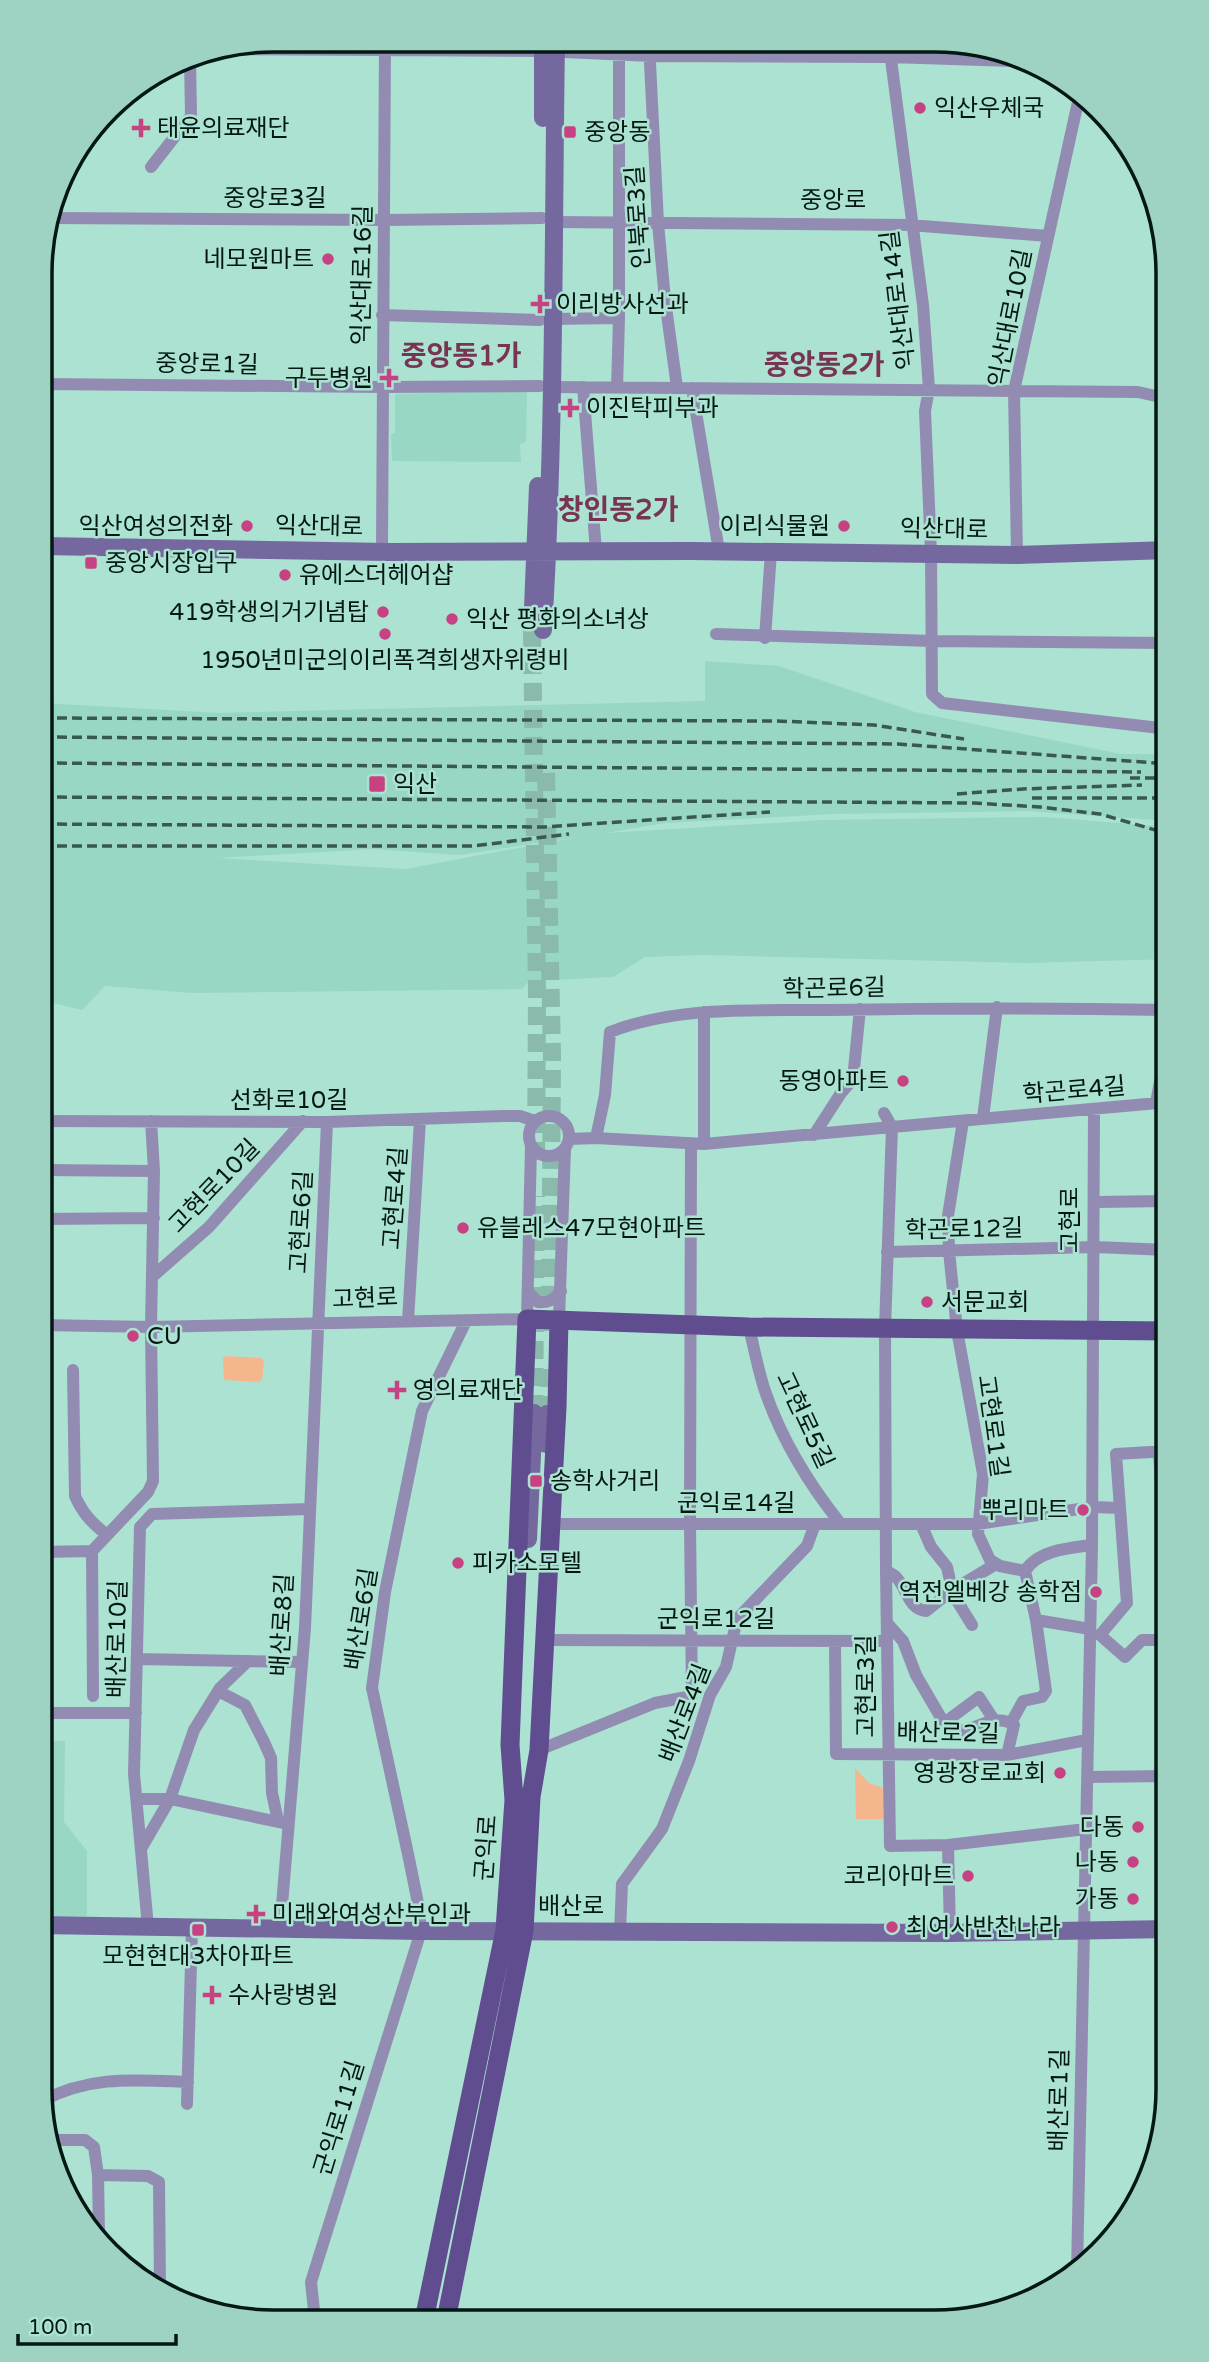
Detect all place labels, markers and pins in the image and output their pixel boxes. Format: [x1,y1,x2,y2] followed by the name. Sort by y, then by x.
[934,94,1044,123] place label: 익산우체국
[912,100,928,116] marker: 익산우체국
[157,114,289,143] place label: 태윤의료재단
[131,118,151,138] marker: 태윤의료재단
[584,118,650,147] place label: 중앙동
[562,124,578,140] marker: 중앙동
[204,245,314,274] place label: 네모원마트
[320,251,336,267] marker: 네모원마트
[556,290,688,319] place label: 이리방사선과
[530,294,550,314] marker: 이리방사선과
[285,364,373,393] place label: 구두병원
[379,368,399,388] marker: 구두병원
[586,394,718,423] place label: 이진탁피부과
[560,398,580,418] marker: 이진탁피부과
[78,512,233,541] place label: 익산여성의전화
[720,512,830,541] place label: 이리식물원
[239,518,255,534] marker: 익산여성의전화
[836,518,852,534] marker: 이리식물원
[105,549,237,578] place label: 중앙시장입구
[83,555,99,571] marker: 중앙시장입구
[299,561,454,590] place label: 유에스더헤어샵
[277,567,293,583] marker: 유에스더헤어샵
[169,598,369,627] place label: 419학생의거기념탑
[375,604,391,620] marker: 419학생의거기념탑
[466,605,649,634] place label: 익산 평화의소녀상
[444,611,460,627] marker: 익산 평화의소녀상
[377,626,393,642] marker: 1950년미군의이리폭격희생자위령비
[200,646,570,675] place label: 1950년미군의이리폭격희생자위령비
[393,770,437,799] place label: 익산
[367,774,387,794] marker: 익산
[779,1067,889,1096] place label: 동영아파트
[895,1073,911,1089] marker: 동영아파트
[477,1214,706,1243] place label: 유블레스47모현아파트
[455,1220,471,1236] marker: 유블레스47모현아파트
[941,1288,1029,1317] place label: 서문교회
[919,1294,935,1310] marker: 서문교회
[147,1322,182,1351] place label: CU
[125,1328,141,1344] marker: CU
[413,1376,523,1405] place label: 영의료재단
[387,1380,407,1400] marker: 영의료재단
[550,1467,660,1496] place label: 송학사거리
[528,1473,544,1489] marker: 송학사거리
[981,1496,1069,1525] place label: 뿌리마트
[1075,1502,1091,1518] marker: 뿌리마트
[472,1549,582,1578] place label: 피카소모텔
[450,1555,466,1571] marker: 피카소모텔
[899,1578,1082,1607] place label: 역전엘베강 송학점
[1088,1584,1104,1600] marker: 역전엘베강 송학점
[914,1759,1046,1788] place label: 영광장로교회
[1052,1765,1068,1781] marker: 영광장로교회
[1080,1813,1124,1842] place label: 다동
[1130,1819,1146,1835] marker: 다동
[1075,1848,1119,1877] place label: 나동
[1125,1854,1141,1870] marker: 나동
[844,1862,954,1891] place label: 코리아마트
[960,1868,976,1884] marker: 코리아마트
[1075,1885,1119,1914] place label: 가동
[1125,1891,1141,1907] marker: 가동
[272,1900,471,1929] place label: 미래와여성산부인과
[246,1904,266,1924] marker: 미래와여성산부인과
[906,1913,1061,1942] place label: 최여사반찬나라
[884,1919,900,1935] marker: 최여사반찬나라
[190,1922,206,1938] marker: 모현현대3차아파트
[102,1942,294,1971] place label: 모현현대3차아파트
[228,1981,338,2010] place label: 수사랑병원
[202,1985,222,2005] marker: 수사랑병원

